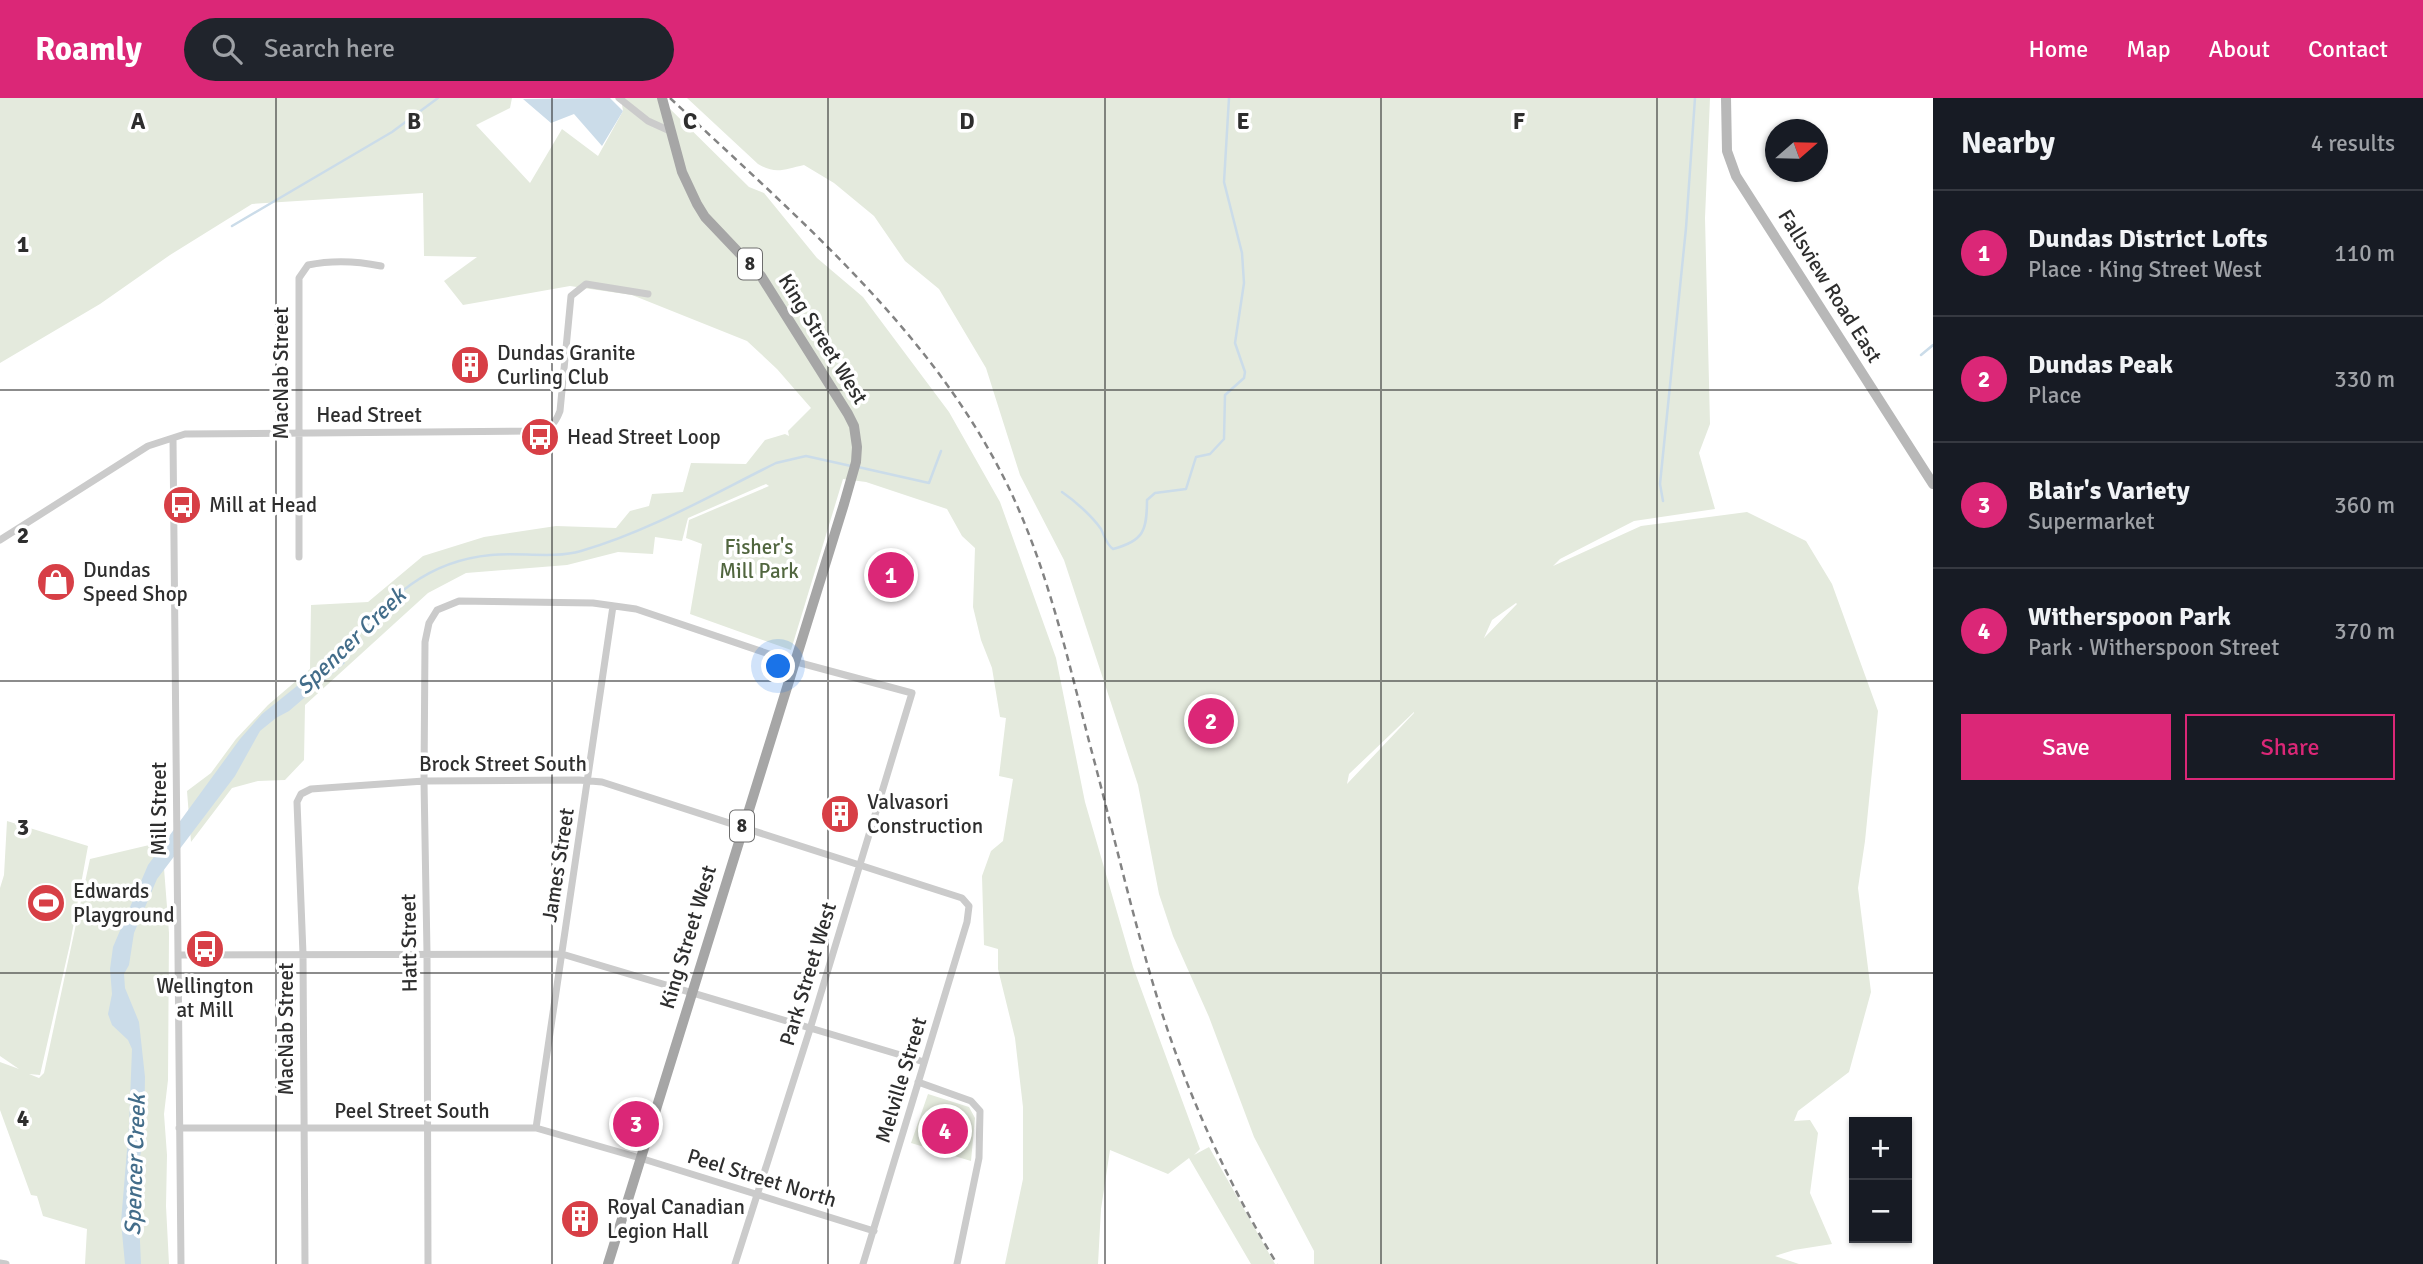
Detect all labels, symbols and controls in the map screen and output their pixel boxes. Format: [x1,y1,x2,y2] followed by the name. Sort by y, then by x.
[184,18,674,81] search box
[35,29,142,70] text: Roamly
[208,30,246,68] icon: search
[264,33,395,65] text: Search here
[2028,34,2088,64] text: Home
[2126,34,2171,64] text: Map
[2209,34,2270,64] text: About
[2308,34,2388,64] text: Contact
[131,107,146,136] text: A
[407,107,421,136] text: B
[683,107,697,136] text: C
[959,107,975,136] text: D
[1236,107,1250,136] text: E
[1513,107,1525,136] text: F
[1765,119,1828,182] north arrow
[1961,125,2055,162] text: Nearby
[2311,129,2395,158] text: 4 results
[1772,205,1888,367] street label: Fallsview Road East
[2028,223,2267,255] text: Dundas District Lofts
[17,230,29,259] text: 1
[1978,239,1990,268] text: 1
[2334,239,2395,268] text: 110 m
[738,248,762,280] road number: 8
[2028,255,2262,284] text: Place · King Street West
[773,269,873,409] street label: King Street West
[268,307,294,439] street label: MacNab Street
[497,340,636,390] place label: Dundas Granite Curling Club
[449,344,491,386] building icon: Dundas Granite Curling Club
[2028,349,2173,381] text: Dundas Peak
[1978,365,1990,394] text: 2
[2334,365,2395,394] text: 330 m
[2028,381,2082,410] text: Place
[316,402,422,428] street label: Head Street
[519,416,561,458] bus stop icon: Head Street Loop
[567,424,721,450] place label: Head Street Loop
[2028,475,2190,507] text: Blair's Variety
[161,484,203,526] bus stop icon: Mill at Head
[1978,491,1990,520] text: 3
[2334,491,2395,520] text: 360 m
[209,492,317,518] place label: Mill at Head
[2028,507,2155,536] text: Supermarket
[17,521,29,550] text: 2
[719,534,799,584] park label: Fisher's Mill Park
[868,549,914,601] pin: 1
[83,557,188,607] place label: Dundas Speed Shop
[35,561,77,603] shop icon: Dundas Speed Shop
[290,580,414,701] water label: Spencer Creek
[2028,601,2231,633] text: Witherspoon Park
[1978,617,1990,646] text: 4
[2334,617,2395,646] text: 370 m
[2028,633,2279,662] text: Park · Witherspoon Street
[761,649,795,683] your location
[1188,695,1234,747] pin: 2
[1961,714,2171,780] button: Save
[2185,714,2395,780] button: Share
[419,751,587,777] street label: Brock Street South
[146,762,172,856] street label: Mill Street
[867,789,983,839] place label: Valvasori Construction
[819,793,861,835] building icon: Valvasori Construction
[536,806,580,924] street label: James Street
[730,810,754,842] road number: 8
[17,813,29,842] text: 3
[654,862,722,1012] street label: King Street West
[73,878,175,928] place label: Edwards Playground
[25,882,67,924] sports icon: Edwards Playground
[395,893,423,993] street label: Hatt Street
[774,899,842,1049] street label: Park Street West
[184,928,226,970] bus stop icon: Wellington at Mill
[273,963,299,1095] street label: MacNab Street
[156,973,254,1023] place label: Wellington at Mill
[870,1014,932,1146] street label: Melville Street
[118,1091,152,1236] water label: Spencer Creek
[334,1098,490,1124] street label: Peel Street South
[613,1098,659,1150] pin: 3
[17,1104,29,1133] text: 4
[922,1105,968,1157] pin: 4
[1849,1117,1912,1243] map controls
[1849,1117,1912,1180] button: +
[684,1143,840,1213] street label: Peel Street North
[1849,1180,1912,1243] button: −
[607,1194,745,1244] place label: Royal Canadian Legion Hall
[559,1198,601,1240] building icon: Royal Canadian Legion Hall

